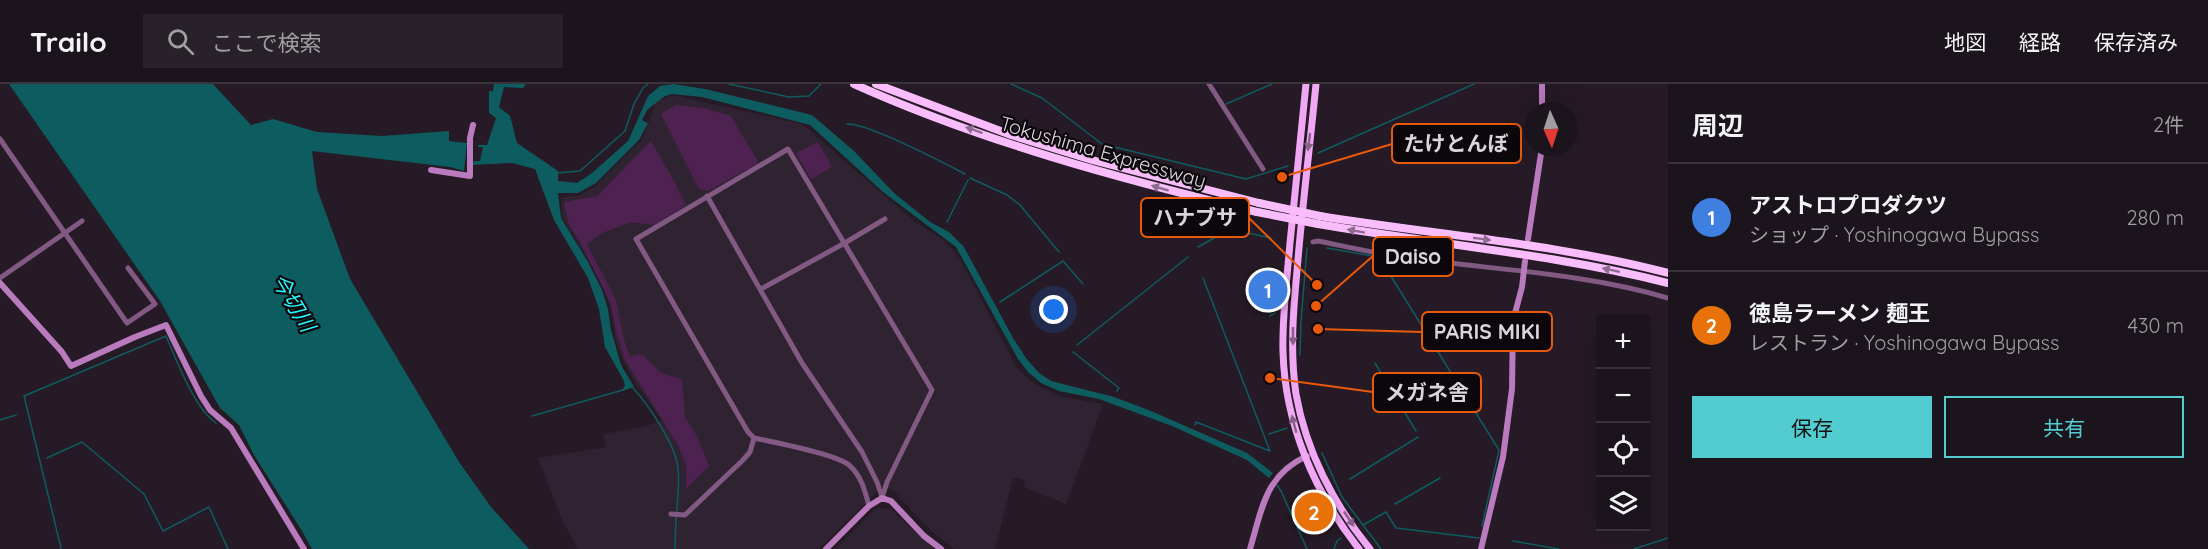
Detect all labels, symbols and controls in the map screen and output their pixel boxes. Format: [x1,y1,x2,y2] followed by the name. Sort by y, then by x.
[143,14,563,68] search box
[30,24,107,59] text: Trailo
[164,25,197,58] icon: search
[212,29,322,57] text: ここで検索
[1944,29,1986,55] text: 地図
[2019,29,2061,55] text: 経路
[2094,29,2178,55] text: 保存済み
[1524,102,1578,156] north arrow
[1692,109,1744,142] text: 周辺
[997,110,1209,193] street label: Tokushima Expressway
[2153,112,2184,137] text: 2件
[1392,124,1521,163] callout: たけとんぼ
[964,125,982,135] one-way arrow
[1404,130,1509,156] text: たけとんぼ
[1304,133,1314,152] one-way arrow
[1151,183,1169,192] one-way arrow
[1749,191,1947,219] text: アストロプロダクツ
[1141,198,1249,237] callout: ハナブサ
[1153,204,1237,230] text: ハナブサ
[1708,205,1715,230] text: 1
[2127,205,2184,230] text: 280 m
[1749,222,2039,247] text: ショップ · Yoshinogawa Bypass
[1346,226,1365,235] one-way arrow
[1472,235,1491,244] one-way arrow
[1373,237,1453,276] callout: Daiso
[1385,243,1441,269] text: Daiso
[1601,265,1620,274] one-way arrow
[1248,268,1288,312] pin: 1
[266,269,322,338] water label: 今切川
[1039,295,1068,324] your location
[1749,299,1930,327] text: 徳島ラーメン 麺王
[1422,312,1552,351] callout: PARIS MIKI
[1706,313,1717,338] text: 2
[2127,313,2184,338] text: 430 m
[1596,315,1650,531] map controls
[1596,315,1650,369] button: +
[1434,318,1540,344] text: PARIS MIKI
[1288,327,1298,346] one-way arrow
[1749,330,2059,355] text: レストラン · Yoshinogawa Bypass
[1596,369,1650,423] button: −
[1373,373,1481,412] callout: メガネ舎
[1385,379,1469,405] text: メガネ舎
[1692,396,1932,458] button: 保存
[1944,396,2184,458] button: 共有
[1289,414,1298,432] one-way arrow
[1596,423,1650,477] button: locate
[1596,477,1650,531] button: layers
[1294,490,1334,534] pin: 2
[1343,511,1355,527] one-way arrow

